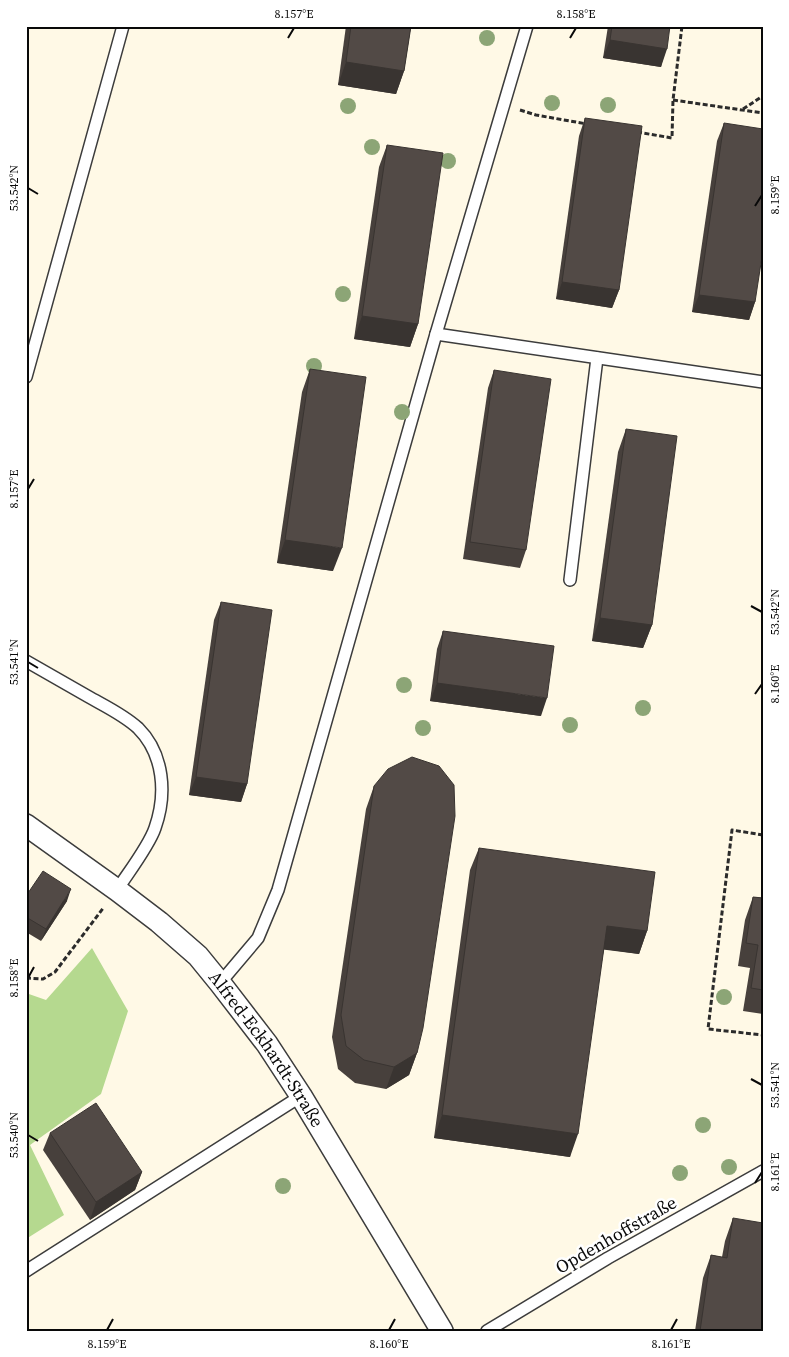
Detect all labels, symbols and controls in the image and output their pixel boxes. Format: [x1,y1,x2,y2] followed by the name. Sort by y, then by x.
[275,6,313,22] text: 8.157°E
[557,6,595,22] text: 8.158°E
[6,165,22,211] text: 53.542°N
[767,176,783,214] text: 8.159°E
[6,470,22,508] text: 8.157°E
[767,589,783,635] text: 53.542°N
[6,639,22,685] text: 53.541°N
[767,665,783,703] text: 8.160°E
[6,959,22,997] text: 8.158°E
[203,965,330,1132] street label: Alfred-Eckhardt-Straße
[767,1062,783,1108] text: 53.541°N
[6,1112,22,1158] text: 53.540°N
[767,1153,783,1191] text: 8.161°E
[551,1190,681,1279] street label: Opdenhoffstraße
[88,1336,126,1352] text: 8.159°E
[370,1336,408,1352] text: 8.160°E
[652,1336,690,1352] text: 8.161°E

